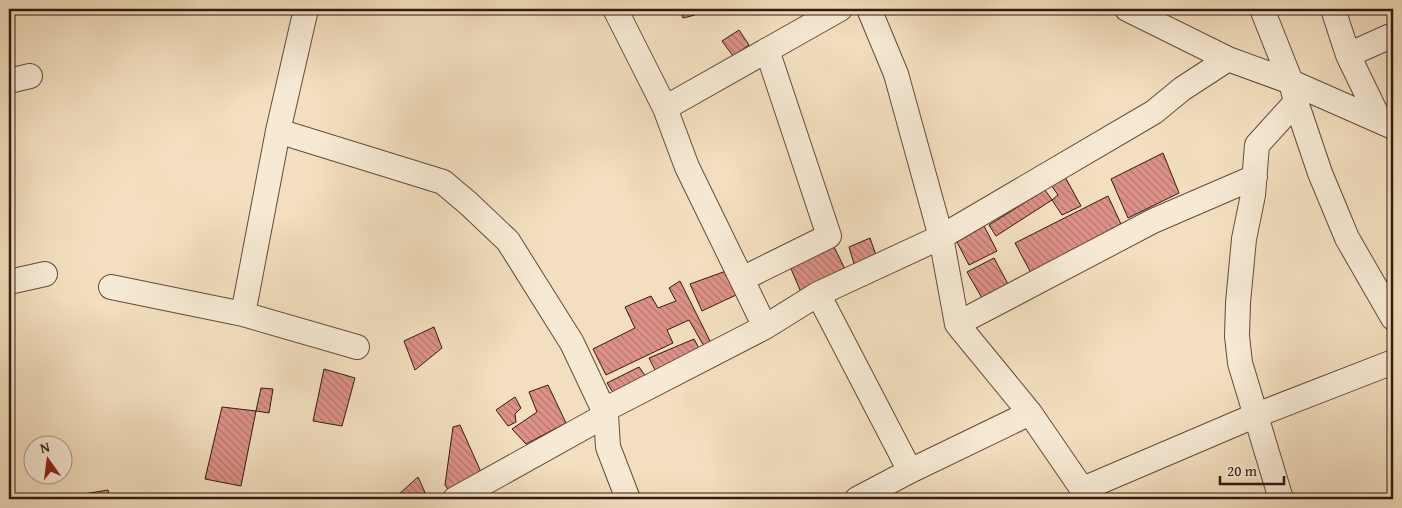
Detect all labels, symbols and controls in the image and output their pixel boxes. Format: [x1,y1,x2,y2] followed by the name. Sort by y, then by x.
[22,436,72,486] north arrow
[38,436,52,458] text: N
[1220,453,1283,485] scale bar
[1227,460,1258,481] text: 20 m

